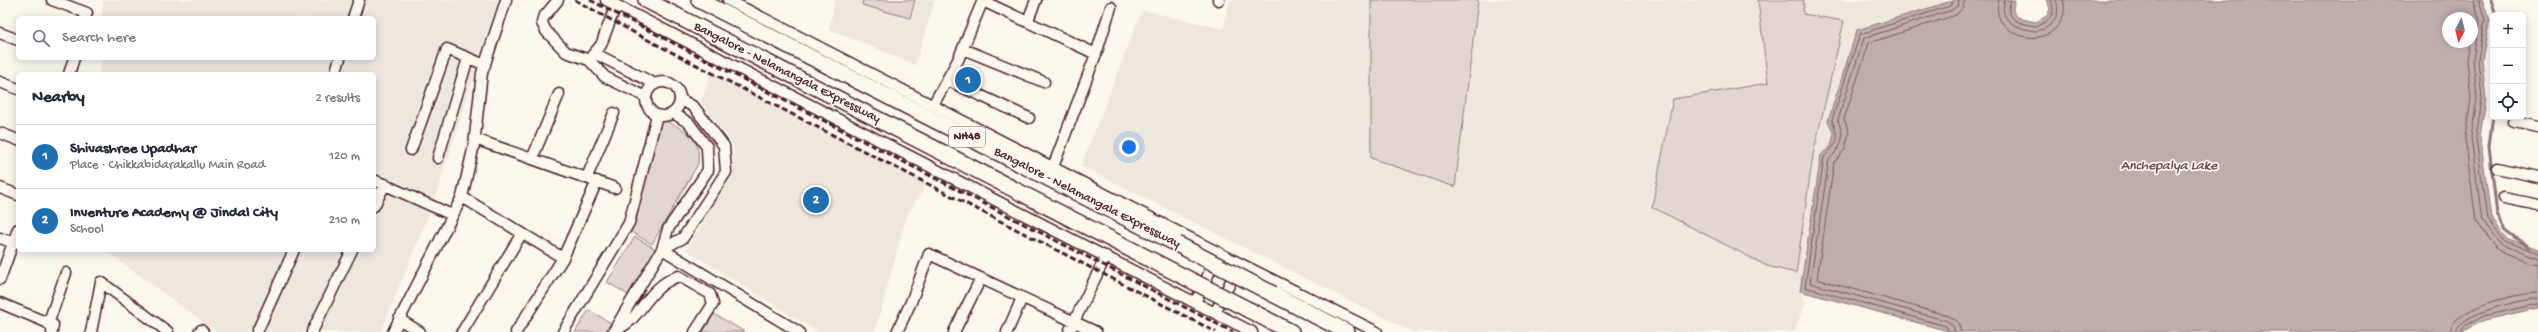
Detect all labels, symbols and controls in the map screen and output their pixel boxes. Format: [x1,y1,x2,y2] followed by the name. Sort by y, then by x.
[2442,12,2478,48] north arrow
[2490,12,2526,120] map controls
[2490,12,2526,48] button: +
[16,16,376,60] search box
[690,19,883,127] street label: Bangalore - Nelamangala Expressway
[30,27,52,49] icon: search
[62,29,136,47] text: Search here
[2490,48,2526,84] button: −
[955,65,981,95] pin: 1
[2490,84,2526,120] button: locate
[32,88,85,108] text: Nearby
[315,91,360,106] text: 2 results
[949,127,985,147] road number: NH48
[1119,137,1139,157] your location
[70,140,196,158] text: Shivashree Upadhar
[990,144,1183,252] street label: Bangalore - Nelamangala Expressway
[42,149,48,164] text: 1
[329,149,360,164] text: 120 m
[70,158,265,173] text: Place · Chikkabidarakallu Main Road
[2121,158,2218,175] water label: Anchepalya Lake
[803,185,829,215] pin: 2
[70,204,278,222] text: Inventure Academy @ Jindal City
[42,213,48,228] text: 2
[329,213,360,228] text: 210 m
[70,222,104,237] text: School

